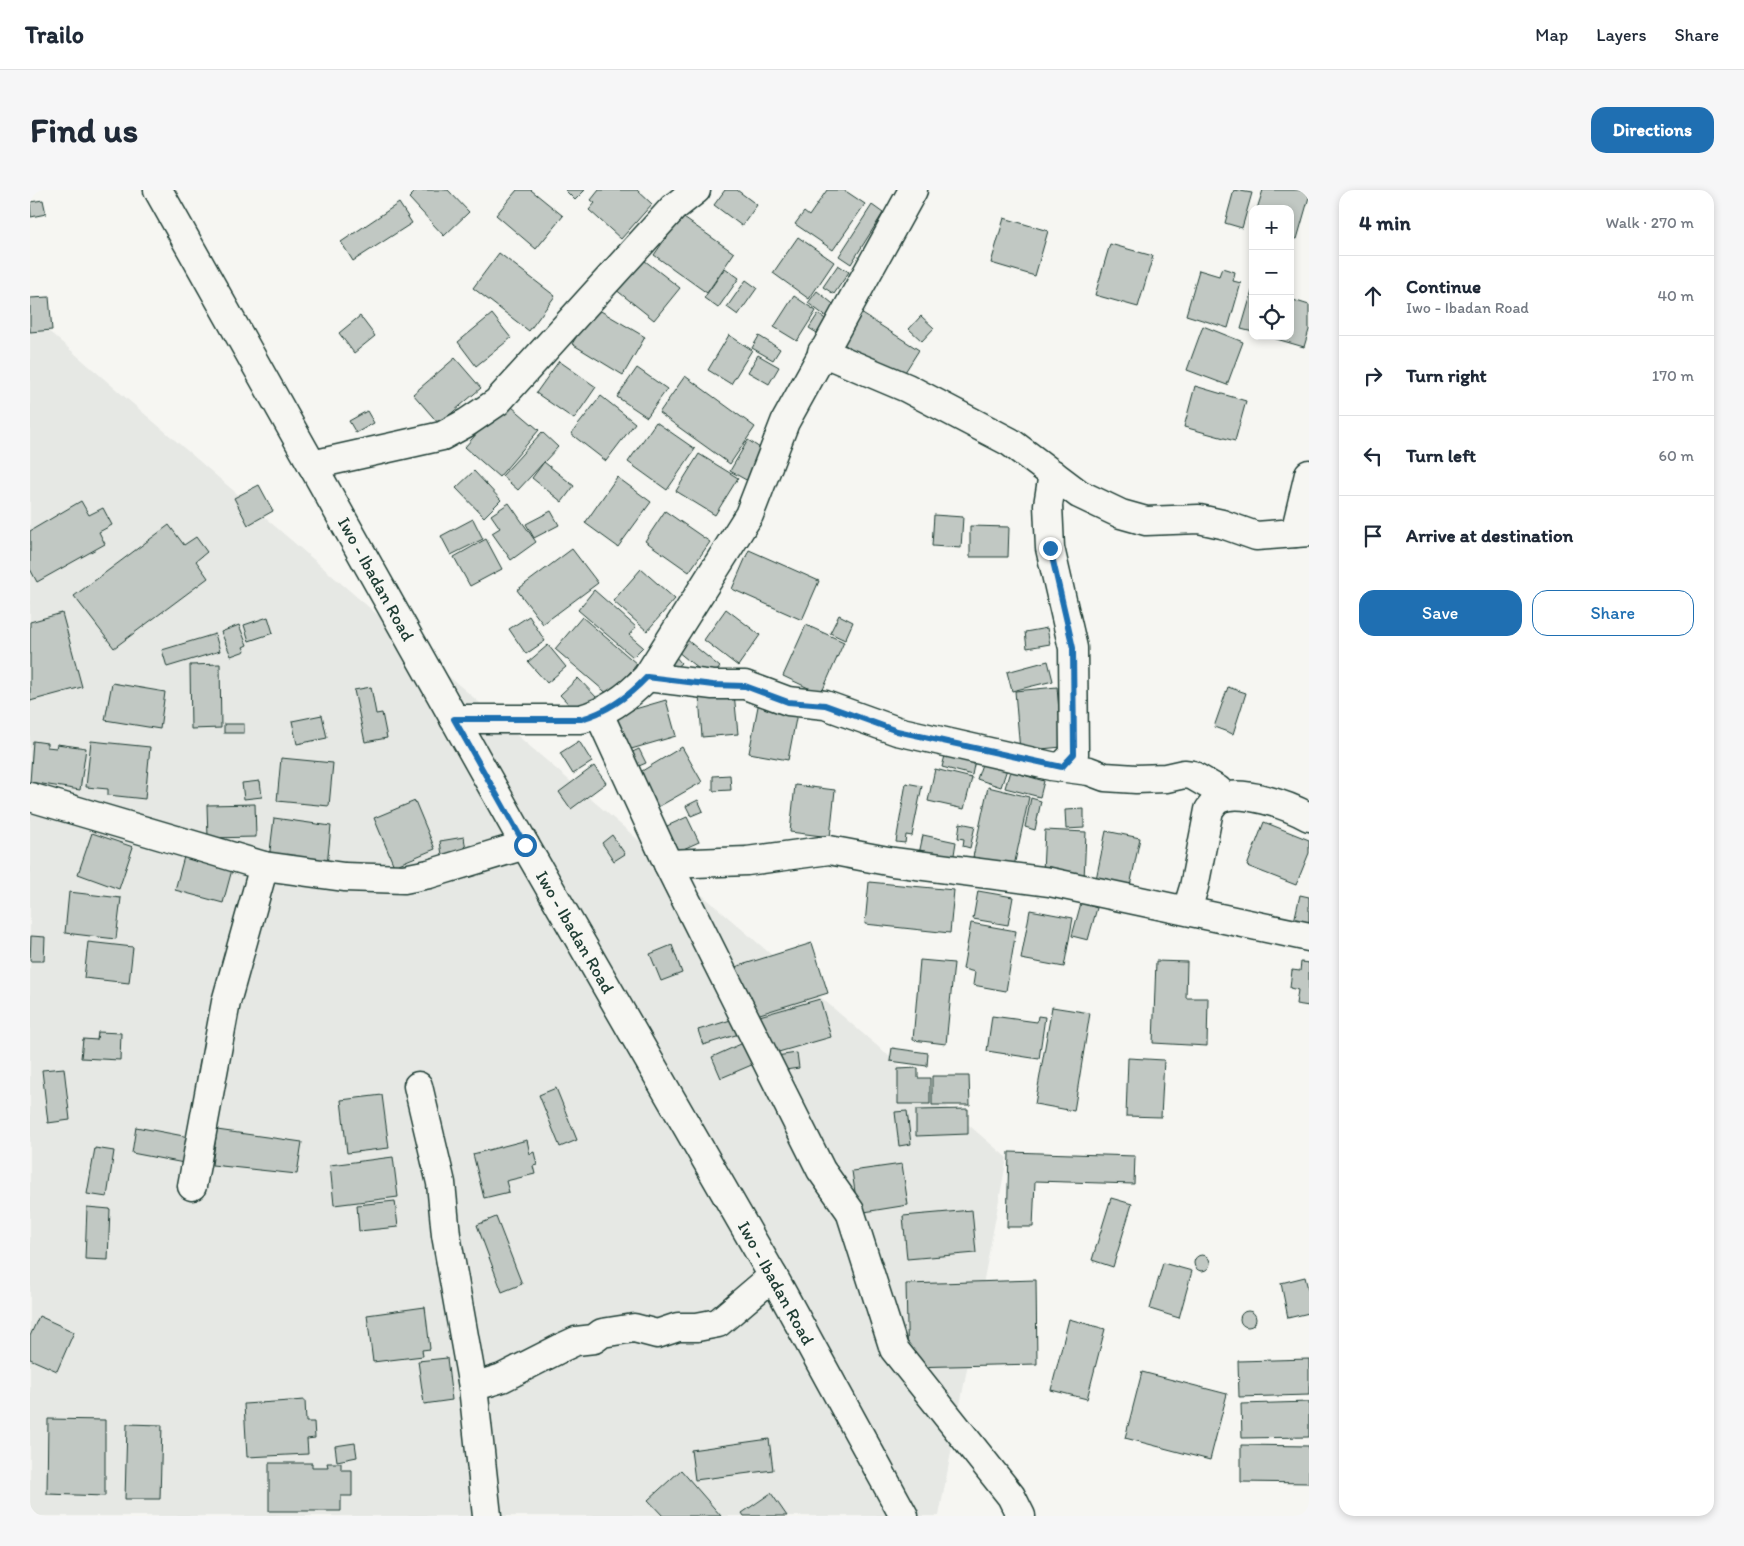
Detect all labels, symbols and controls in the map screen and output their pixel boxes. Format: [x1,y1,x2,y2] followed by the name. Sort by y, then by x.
[25,20,84,49] text: Trailo
[1535,24,1568,46] text: Map
[1596,24,1646,46] text: Layers
[1674,24,1719,46] text: Share
[1591,107,1714,153] button: Directions
[30,109,138,151] text: Find us
[1249,205,1294,340] map controls
[1249,205,1294,250] button: +
[1359,210,1411,235] text: 4 min
[1606,213,1694,232] text: Walk · 270 m
[1249,250,1294,295] button: −
[1406,275,1481,298] text: Continue
[1359,282,1387,310] icon: ahead
[1657,286,1694,305] text: 40 m
[1249,295,1294,340] button: locate
[1406,298,1529,317] text: Iwo - Ibadan Road
[1359,362,1387,390] icon: right
[1406,364,1487,387] text: Turn right
[1652,366,1694,385] text: 170 m
[1359,442,1387,470] icon: left
[1406,444,1476,467] text: Turn left
[1659,446,1694,465] text: 60 m
[333,513,419,645] street label: Iwo - Ibadan Road
[1359,522,1387,550] icon: arrive
[1406,524,1573,547] text: Arrive at destination
[1039,537,1062,560] route end
[1359,590,1522,636] button: Save
[1532,590,1694,636] button: Share
[514,834,537,857] route start
[531,867,619,998] street label: Iwo - Ibadan Road
[733,1217,819,1349] street label: Iwo - Ibadan Road

